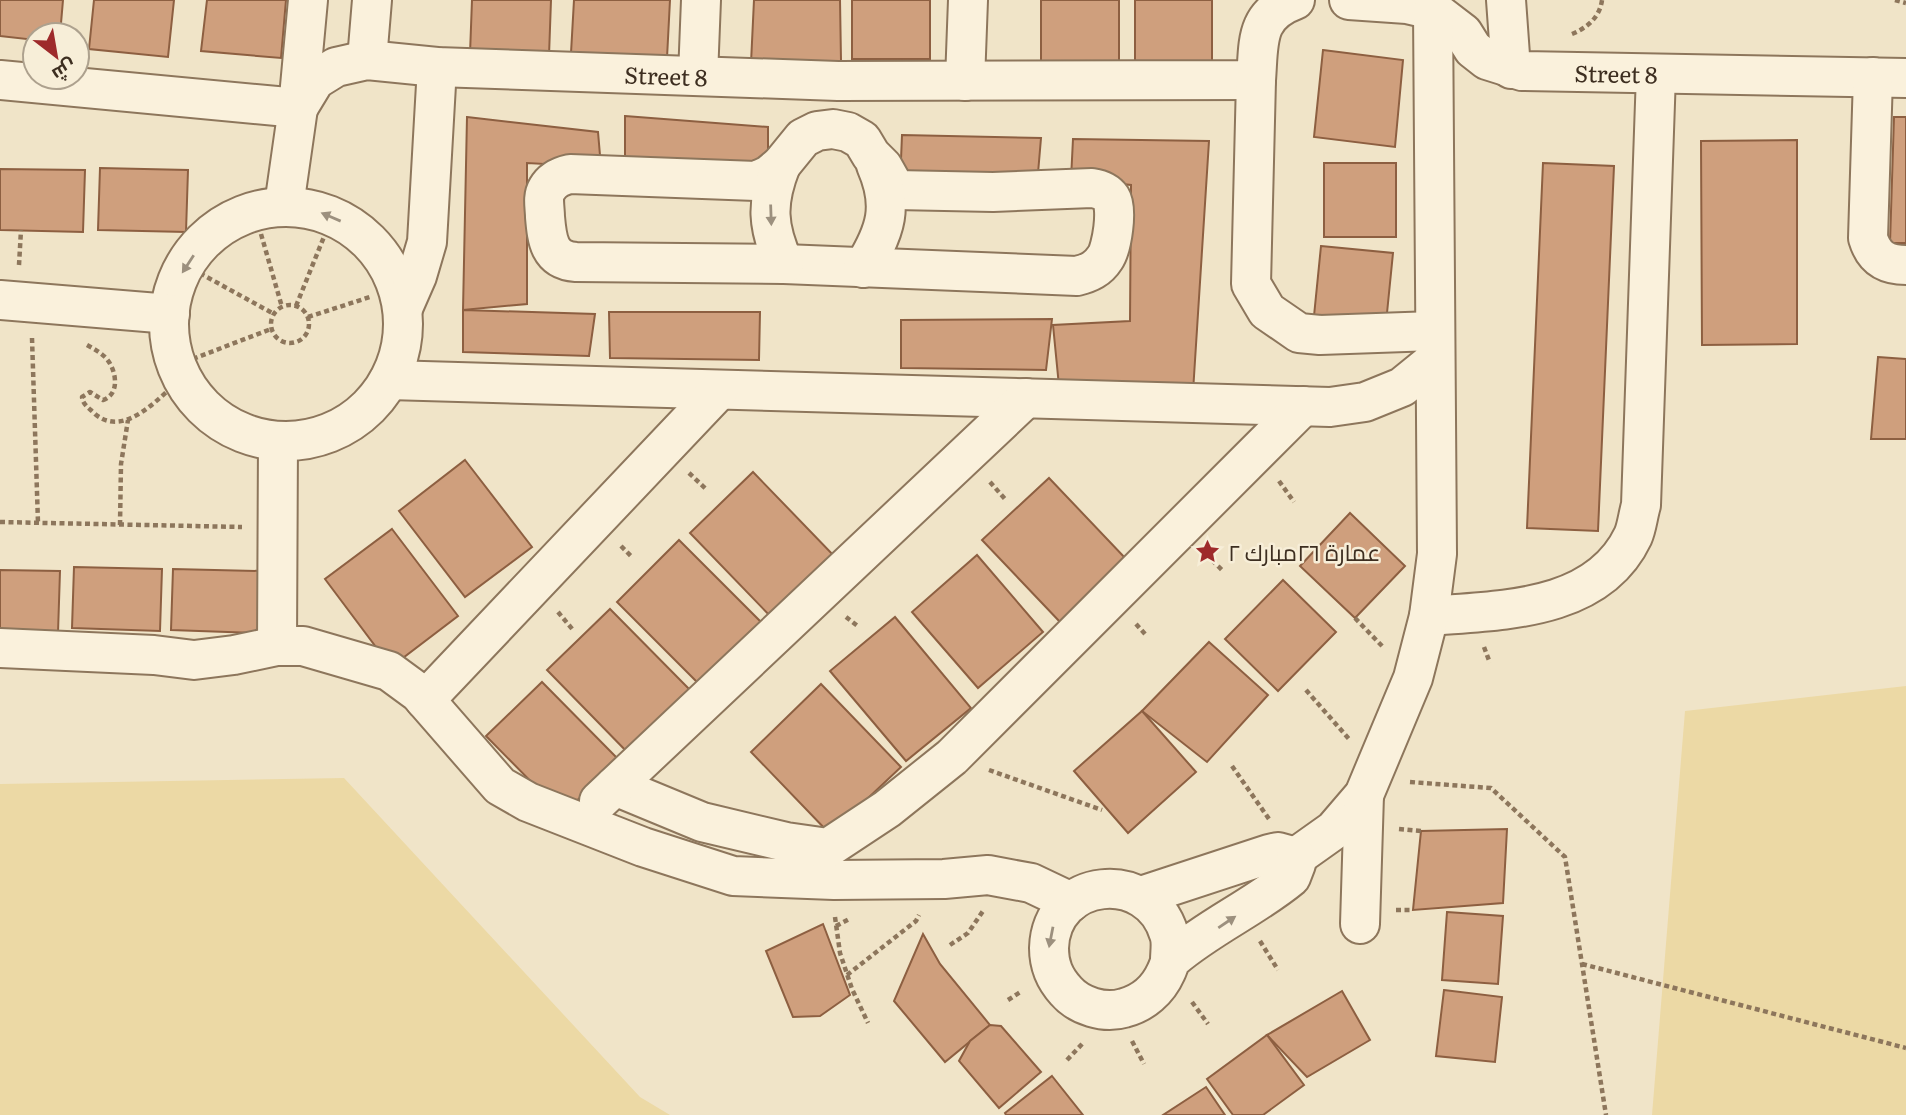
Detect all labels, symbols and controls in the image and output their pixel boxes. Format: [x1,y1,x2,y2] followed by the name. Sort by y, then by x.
[21,21,91,91] north arrow
[48,53,83,90] text: ش
[1574,55,1658,90] street label: Street 8
[624,57,708,93] street label: Street 8
[765,204,776,226] one-way arrow
[320,211,341,222] one-way arrow
[181,254,194,274] one-way arrow
[1228,534,1380,568] place label: عمارة ٢٦مبارك ٢
[1194,537,1222,565] place icon: عمارة ٢٦مبارك ٢
[1217,916,1236,929] one-way arrow
[1046,926,1057,948] one-way arrow

